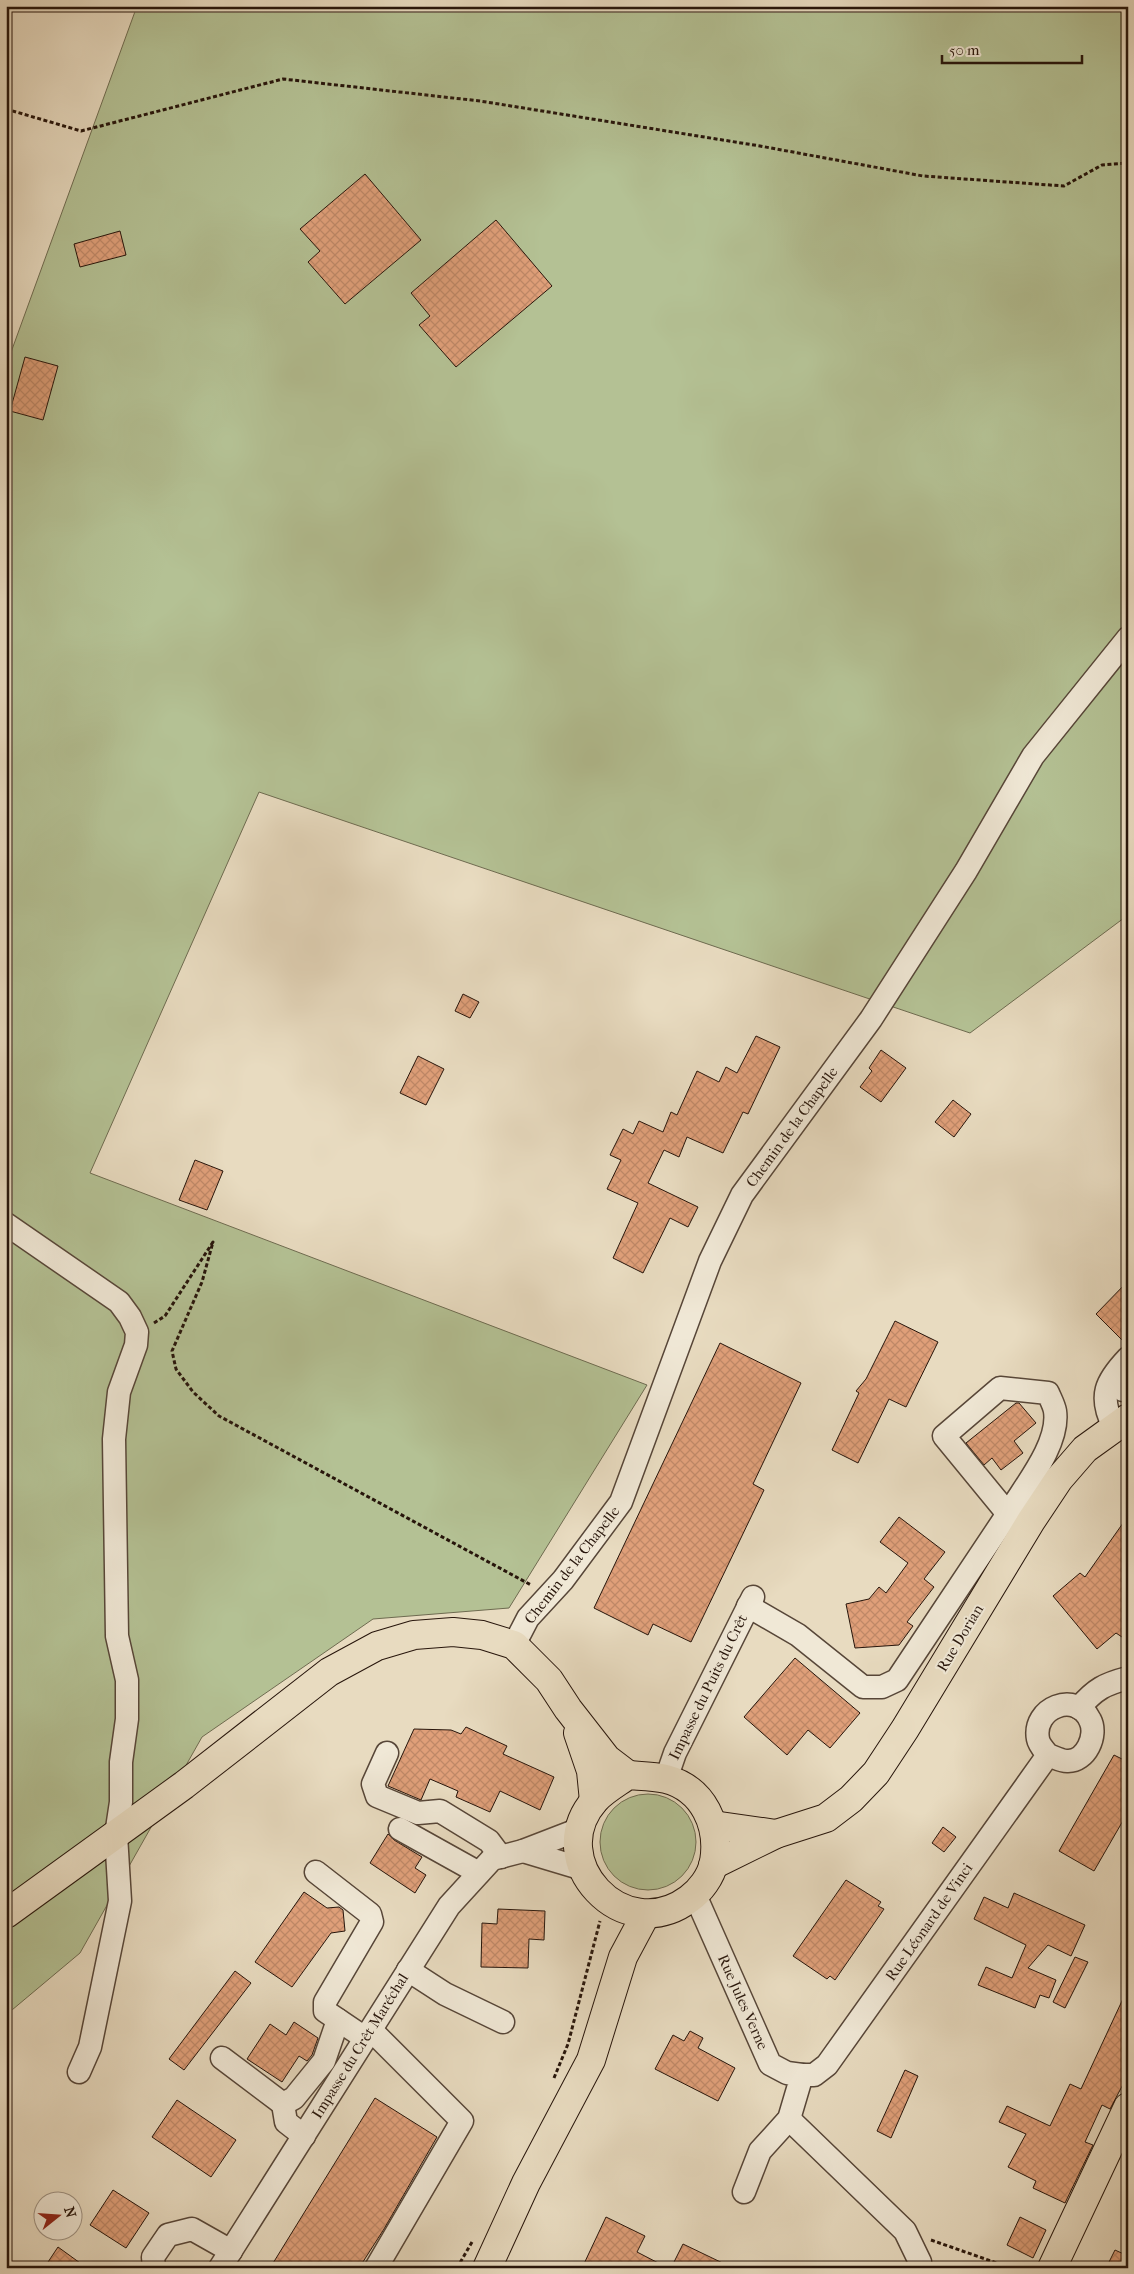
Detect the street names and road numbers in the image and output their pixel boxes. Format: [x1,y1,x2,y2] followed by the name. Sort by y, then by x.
[742,1063,842,1191] street label: Chemin de la Chapelle
[520,1502,624,1627] street label: Chemin de la Chapelle
[933,1601,987,1675] street label: Rue Dorian
[665,1611,751,1763] street label: Impasse du Puits du Crêt
[882,1859,977,1984] street label: Rue Léonard de Vinci
[714,1951,772,2053] street label: Rue Jules Verne
[308,1970,412,2122] street label: Impasse du Crêt Maréchal

